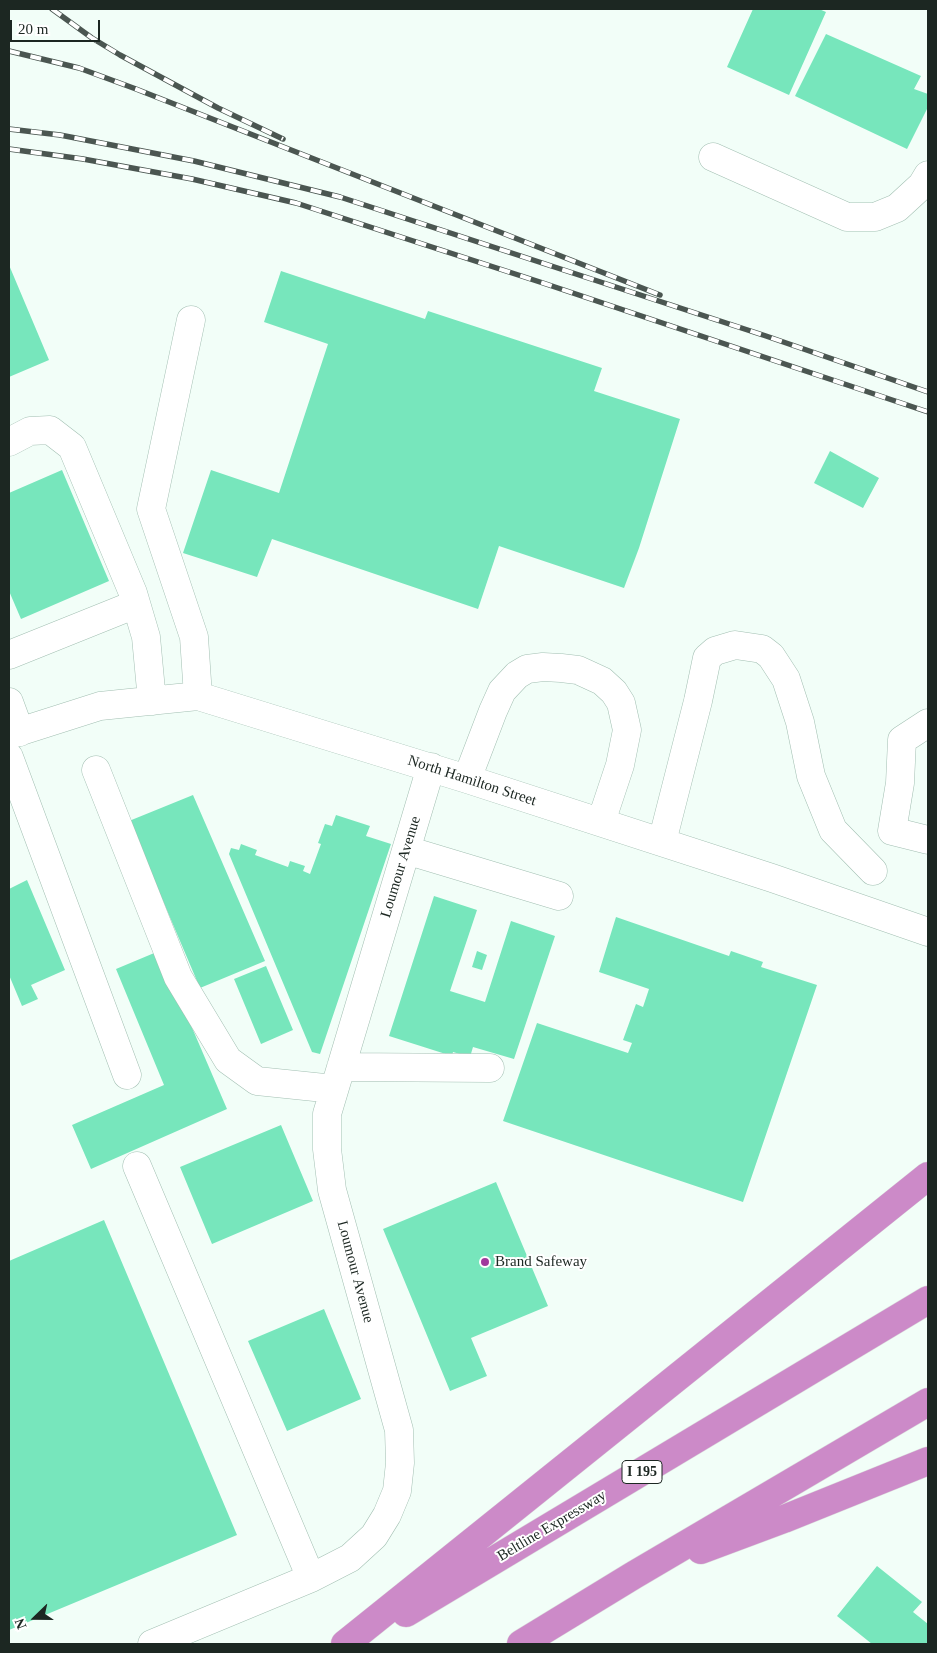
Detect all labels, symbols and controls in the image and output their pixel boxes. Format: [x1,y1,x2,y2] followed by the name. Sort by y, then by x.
[12,10,102,42] scale bar
[18,21,48,37] text: 20 m
[405,752,539,810] street label: North Hamilton Street
[377,814,425,920] street label: Loumour Avenue
[333,1219,377,1325] street label: Loumour Avenue
[495,1253,587,1271] place label: Brand Safeway
[479,1256,491,1268] marker: Brand Safeway
[622,1460,662,1484] road number: I 195
[494,1486,610,1566] street label: Beltline Expressway
[10,1593,60,1643] north arrow
[12,1616,29,1631] text: N

